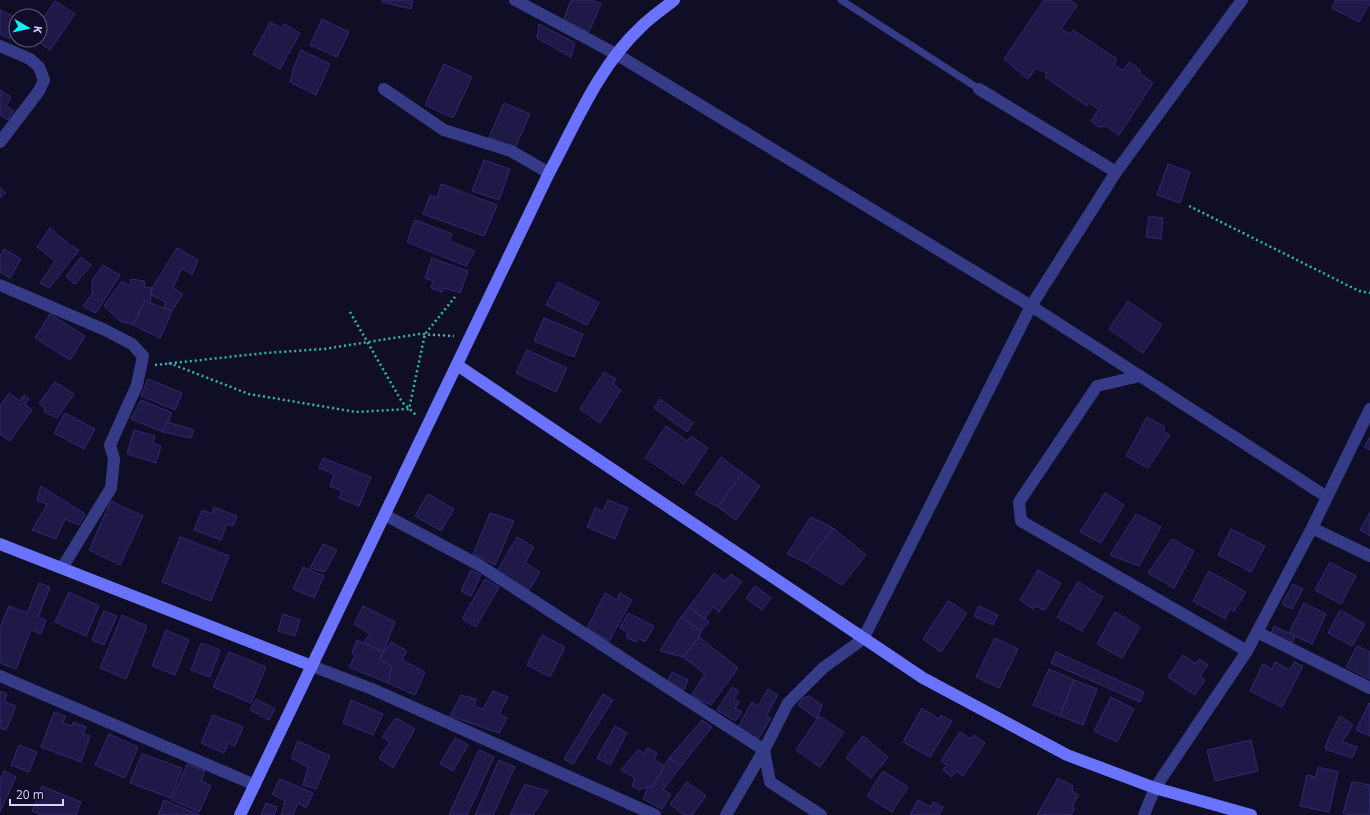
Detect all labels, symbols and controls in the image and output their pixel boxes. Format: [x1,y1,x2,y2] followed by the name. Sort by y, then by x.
[8,8,48,48] north arrow
[30,25,46,35] text: K
[10,781,63,807] scale bar
[16,786,44,803] text: 20 m

